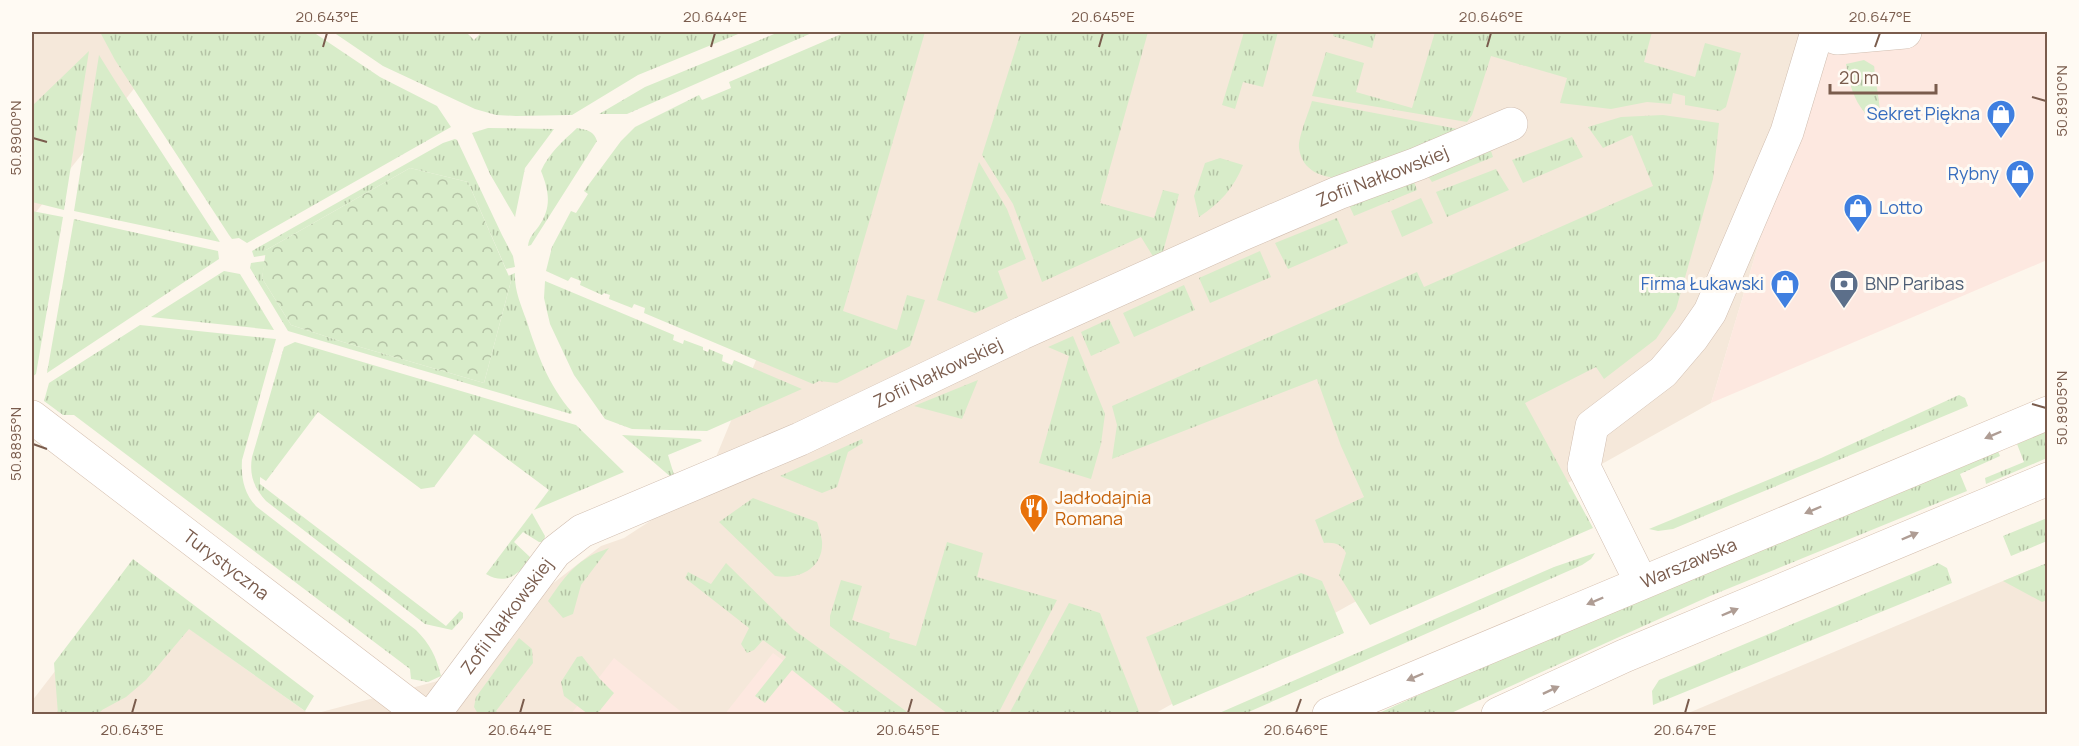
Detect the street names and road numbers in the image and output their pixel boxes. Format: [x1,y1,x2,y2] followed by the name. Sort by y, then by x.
[1312,139,1452,212] street label: Zofii Nałkowskiej
[869,331,1006,413] street label: Zofii Nałkowskiej
[179,524,274,605] street label: Turystyczna
[1637,532,1740,593] street label: Warszawska
[455,553,558,679] street label: Zofii Nałkowskiej

